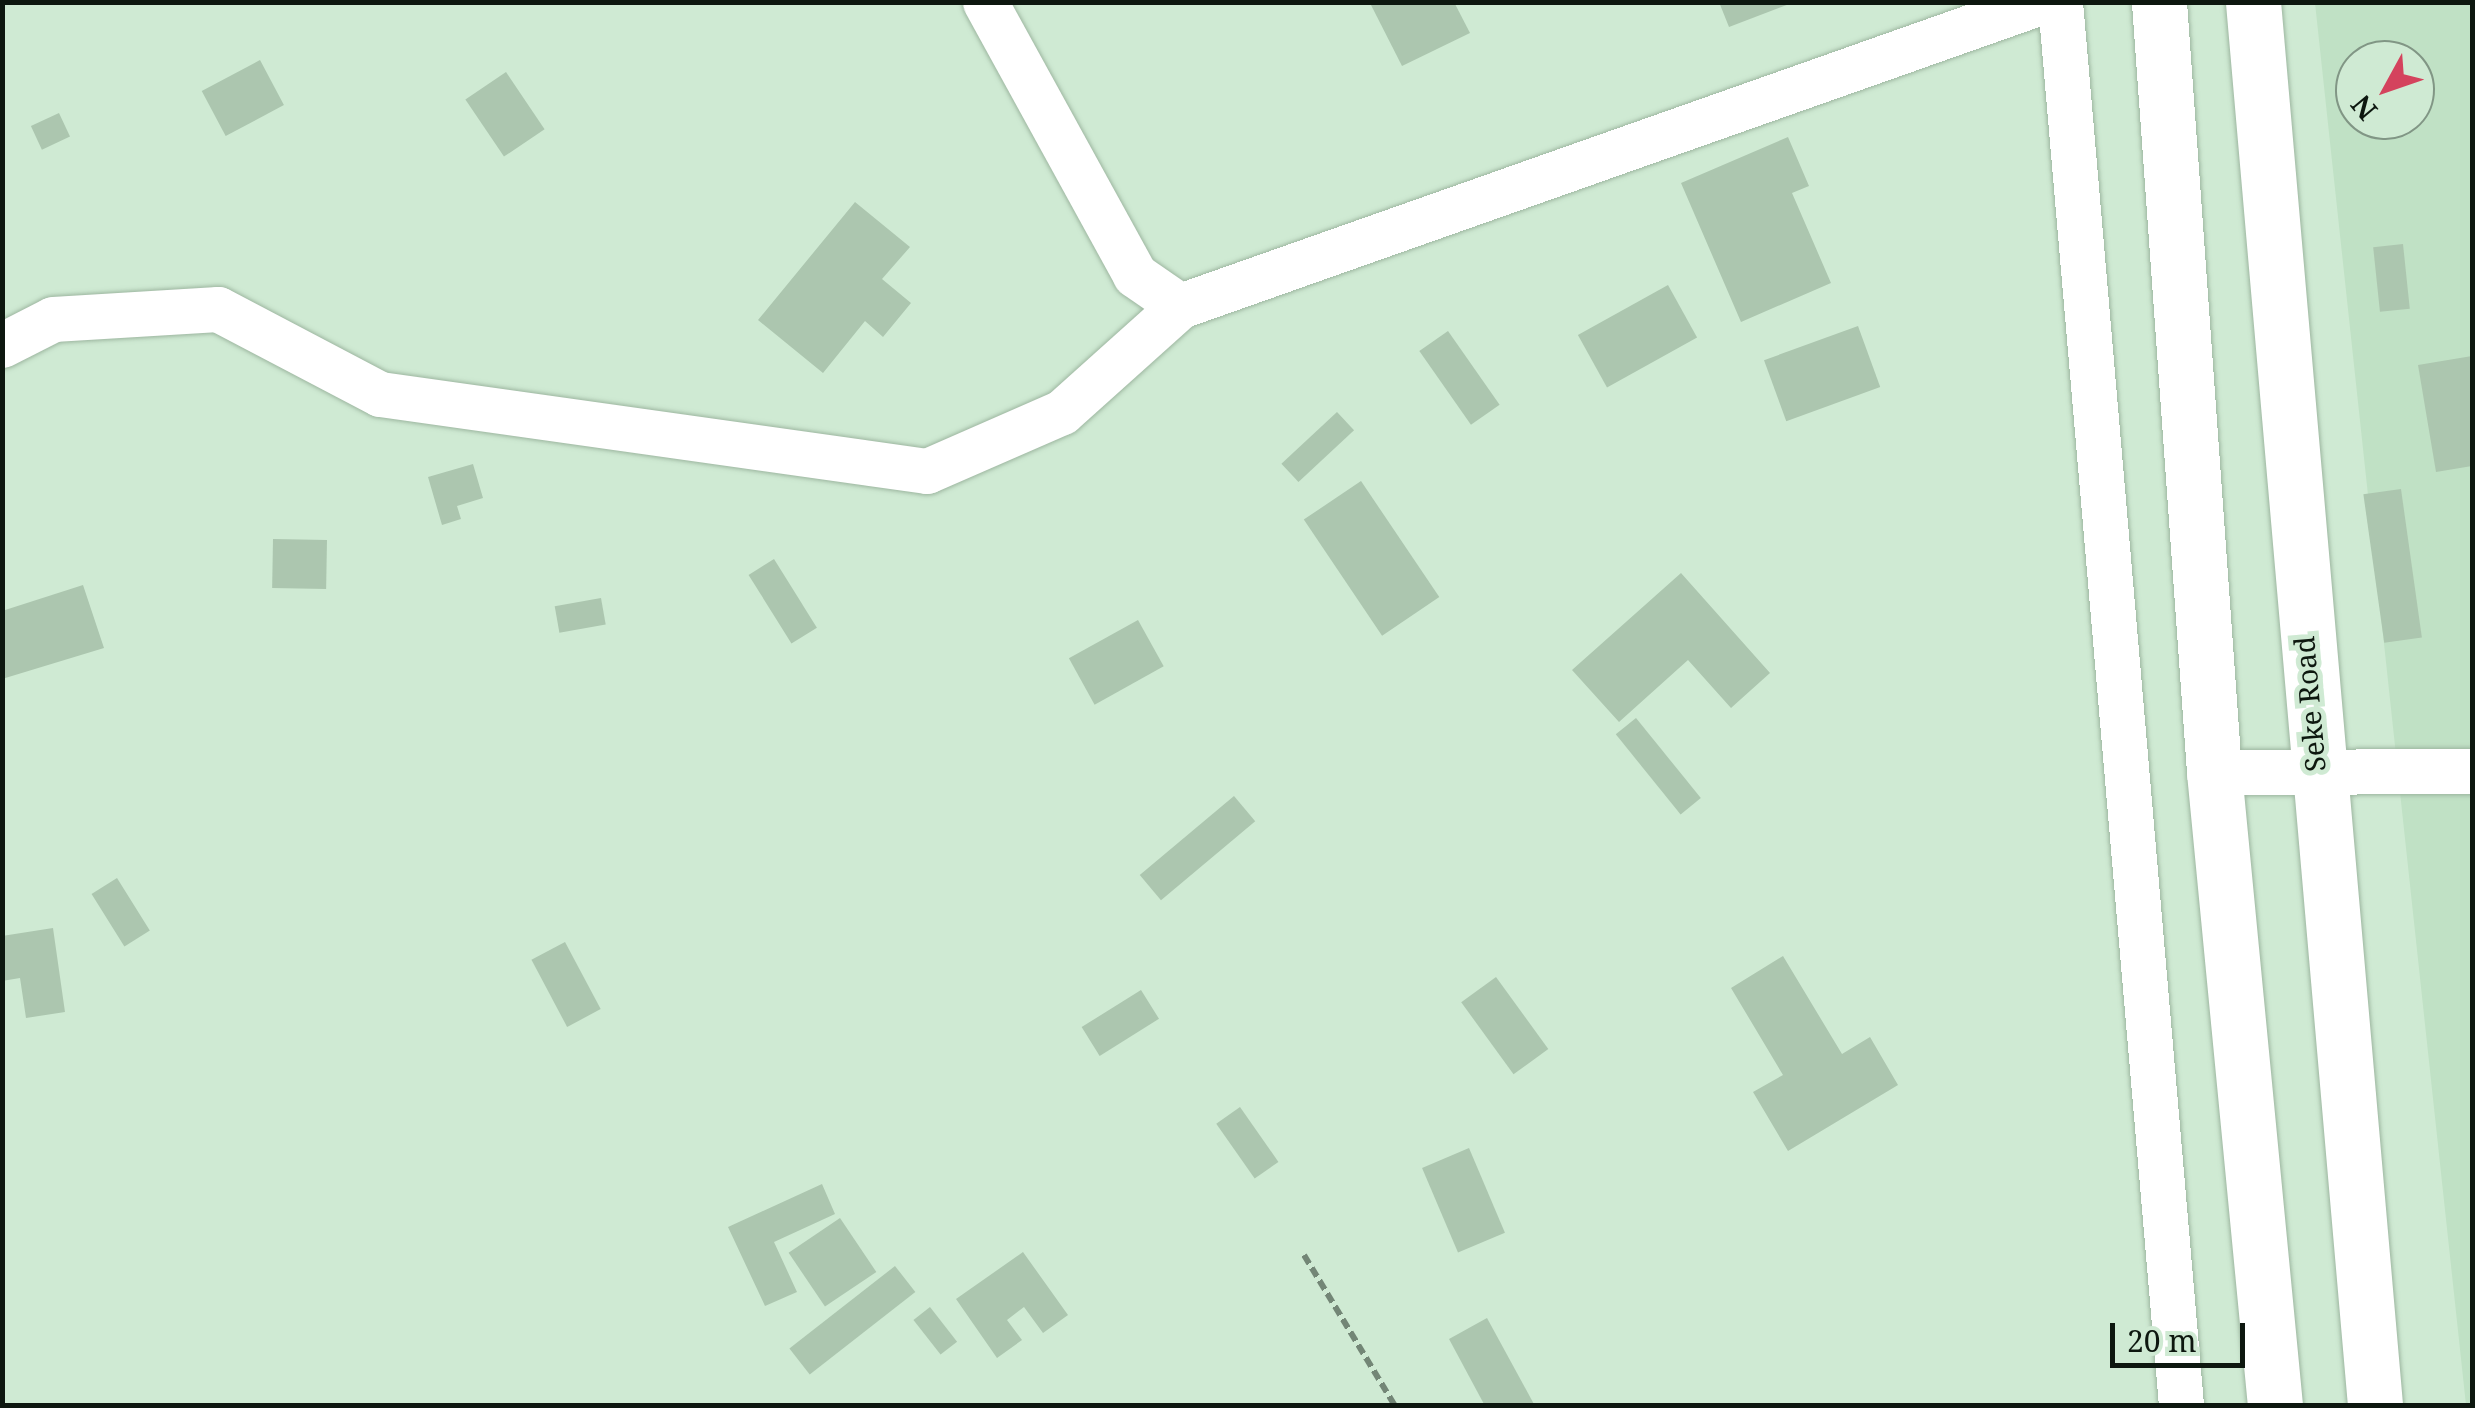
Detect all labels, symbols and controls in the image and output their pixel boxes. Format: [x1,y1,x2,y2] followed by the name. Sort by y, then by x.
[2335,40,2435,140] north arrow
[2342,87,2385,129] text: N
[2286,635,2332,773] street label: Seke Road
[2115,1303,2250,1365] scale bar
[2127,1320,2197,1361] text: 20 m

